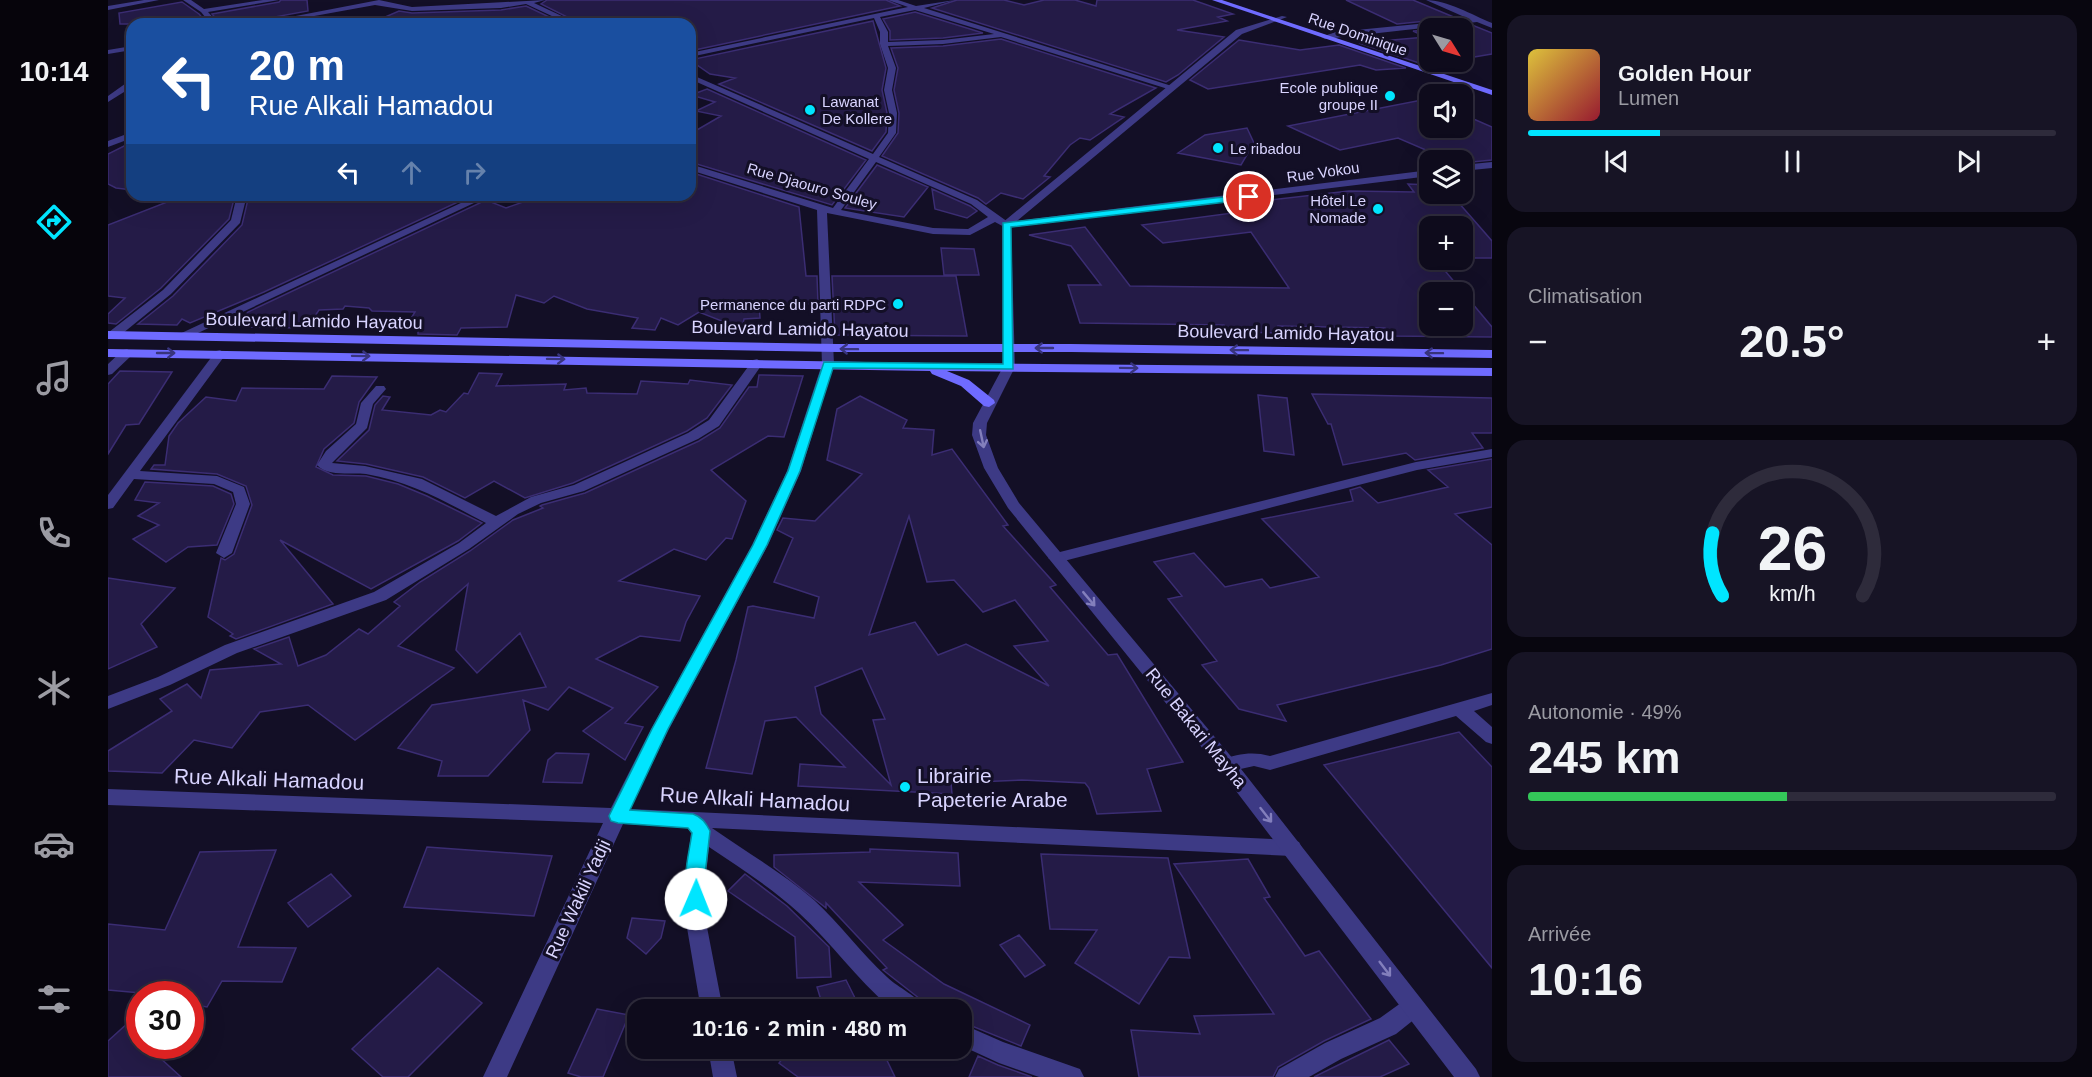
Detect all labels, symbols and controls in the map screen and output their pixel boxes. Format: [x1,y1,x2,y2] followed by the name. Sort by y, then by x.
[1306,9,1410,59] street label: Rue Dominique
[1419,18,1473,72] north arrow
[1419,18,1473,336] map controls
[150,42,228,120] icon: left
[249,42,345,89] text: 20 m
[19,57,89,87] text: 10:14
[1618,61,1751,86] text: Golden Hour
[1280,79,1378,113] place label: Ecole publique groupe II
[1419,84,1473,138] button: sound
[1618,87,1679,109] text: Lumen
[1383,89,1397,103] marker: Ecole publique groupe II
[249,91,494,121] text: Rue Alkali Hamadou
[822,93,892,127] place label: Lawanat De Kollere
[803,103,817,117] marker: Lawanat De Kollere
[1230,140,1301,157] place label: Le ribadou
[1211,141,1225,155] marker: Le ribadou
[1600,145,1633,178] icon: previous
[1776,145,1809,178] icon: pause
[1952,145,1985,178] icon: next
[1419,150,1473,204] button: layers
[332,156,365,189] icon: left
[395,156,428,189] icon: ahead
[458,156,491,189] icon: right
[1285,158,1361,186] street label: Rue Vokou
[745,159,879,213] street label: Rue Djaouro Souley
[1223,171,1274,222] pin
[1232,180,1265,213] icon: arrive
[1309,192,1366,226] place label: Hôtel Le Nomade
[33,201,75,243] icon: directions
[1371,202,1385,216] marker: Hôtel Le Nomade
[1419,216,1473,270] button: +
[1419,282,1473,336] button: −
[1528,285,1642,307] text: Climatisation
[700,296,886,313] place label: Permanence du parti RDPC
[891,297,905,311] marker: Permanence du parti RDPC
[205,309,423,333] street label: Boulevard Lamido Hayatou
[1739,316,1845,367] text: 20.5°
[691,317,909,341] street label: Boulevard Lamido Hayatou
[1177,321,1395,345] street label: Boulevard Lamido Hayatou
[1528,323,1547,360] text: −
[2037,323,2056,360] text: +
[1034,342,1054,354] one-way arrow
[839,343,859,354] one-way arrow
[1229,344,1249,356] one-way arrow
[156,347,176,359] one-way arrow
[1424,347,1444,359] one-way arrow
[351,350,371,362] one-way arrow
[546,354,566,365] one-way arrow
[33,357,75,399] icon: music
[1119,362,1139,374] one-way arrow
[976,429,988,448] one-way arrow
[33,512,75,554] icon: phone
[1757,514,1827,583] text: 26
[1769,582,1815,606] text: km/h
[1083,591,1096,607] one-way arrow
[1142,664,1251,793] street label: Rue Bakari Mayha
[33,667,75,709] icon: climate
[1528,701,1681,723] text: Autonomie · 49%
[1528,732,1681,783] text: 245 km
[174,764,364,794] street label: Rue Alkali Hamadou
[917,764,1068,811] place label: Librairie Papeterie Arabe
[898,780,912,794] marker: Librairie Papeterie Arabe
[659,783,851,815] street label: Rue Alkali Hamadou
[1260,806,1273,822] one-way arrow
[33,823,75,865] icon: car
[542,836,614,962] street label: Rue Wakili Yadji
[664,867,728,931] position arrow
[1528,923,1591,945] text: Arrivée
[1528,954,1643,1005] text: 10:16
[1378,961,1391,977] one-way arrow
[33,978,75,1020] icon: filters
[126,981,204,1059] speed limit sign: 30
[692,1016,907,1041] text: 10:16 · 2 min · 480 m

